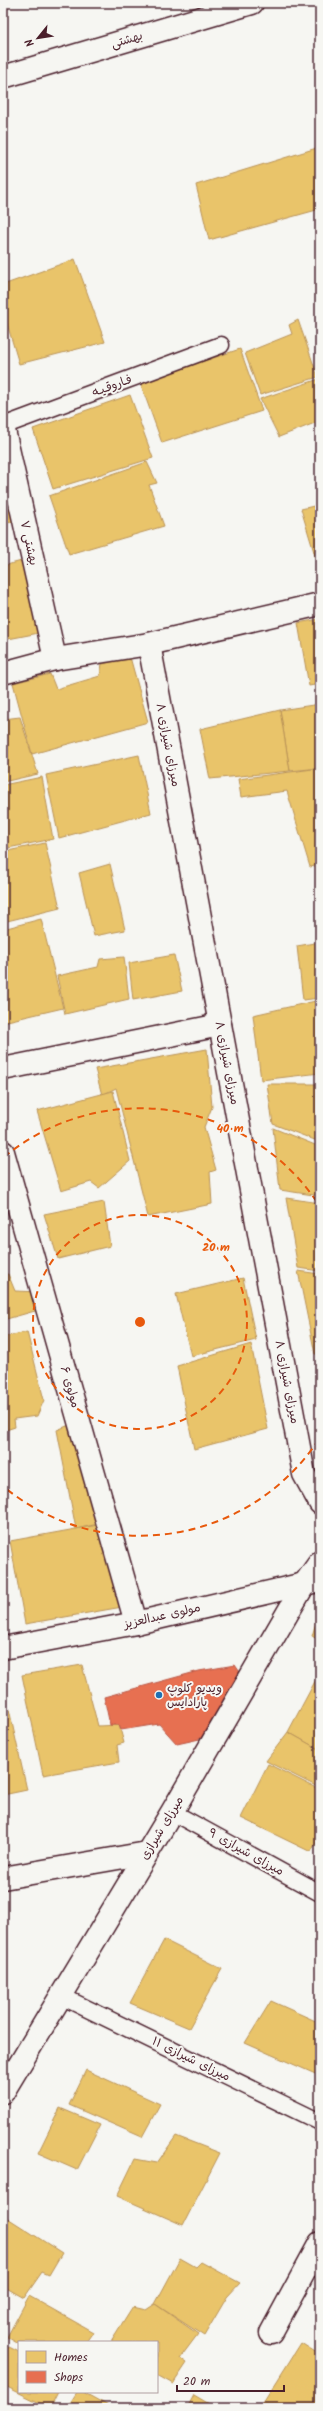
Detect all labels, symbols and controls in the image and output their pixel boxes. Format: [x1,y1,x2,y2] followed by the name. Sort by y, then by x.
[18,18,58,58] north arrow
[109,26,145,54] street label: بهشتی
[21,35,40,50] text: N
[89,370,135,402] street label: فـاروقـیـه
[15,519,43,567] street label: بهشتی ۷
[151,702,185,788] street label: میرزای شیرازی ۸
[210,1020,244,1106] street label: میرزای شیرازی ۸
[216,1119,244,1138] text: 40 m
[202,1238,230,1257] text: 20 m
[133,1315,147,1329] centre of rings
[270,1339,304,1425] street label: میرزای شیرازی ۸
[55,1364,85,1410] street label: مولوی ۶
[121,1598,202,1634] street label: مولوی عبدالعزیز
[167,1679,222,1712] place label: ویدیو کلوپ پارادایس
[154,1690,164,1700] marker: ویدیو کلوپ پارادایس
[135,1792,189,1864] street label: میرزای شیرازی
[205,1823,287,1881] street label: میرزای شیرازی ۹
[149,2032,233,2086] street label: میرزای شیرازی ۱۱
[18,2341,158,2393] legend
[54,2348,88,2367] text: Homes
[177,2367,284,2393] scale bar
[54,2368,83,2387] text: Shops
[183,2372,211,2391] text: 20 m

